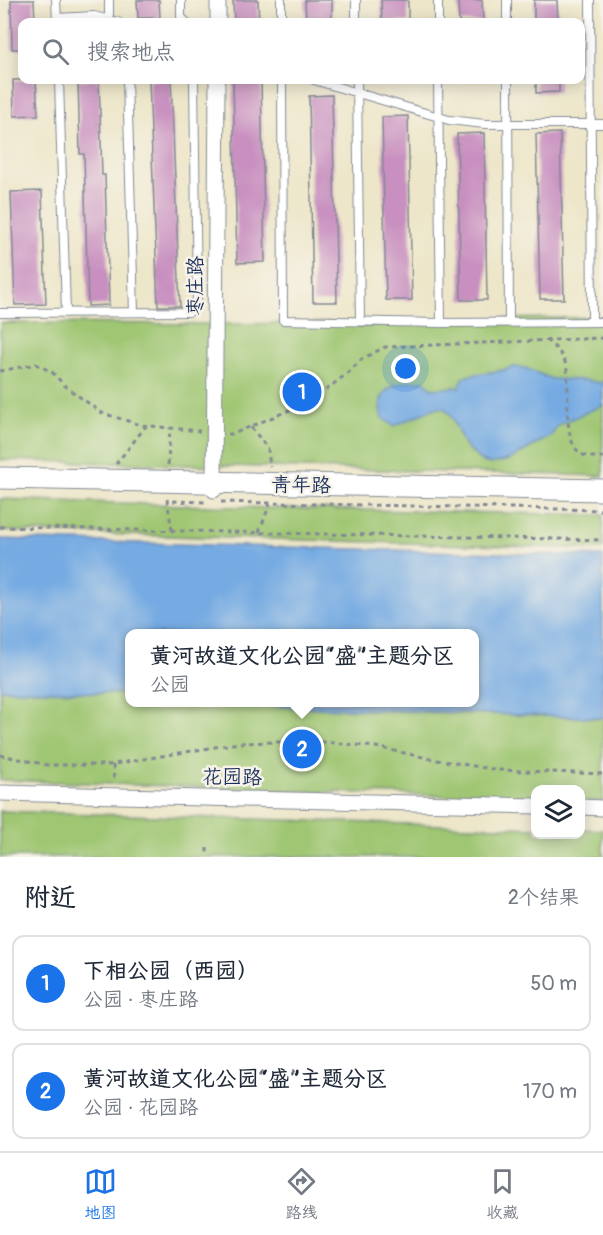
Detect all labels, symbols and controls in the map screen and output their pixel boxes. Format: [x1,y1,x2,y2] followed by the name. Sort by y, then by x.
[18,18,585,84] search box
[39,35,72,68] icon: search
[87,38,175,66] text: 搜索地点
[183,255,208,316] street label: 枣庄路
[391,354,420,383] your location
[282,370,322,414] pin: 1
[271,472,332,498] street label: 青年路
[125,629,479,707] popup
[150,642,454,670] text: 黄河故道文化公园“盛”主题分区
[150,672,190,697] text: 公园
[282,726,322,771] pin: 2
[202,764,263,790] street label: 花园路
[531,785,585,839] map controls
[531,785,585,839] button: layers
[24,882,76,914] text: 附近
[508,885,579,910] text: 2个结果
[83,957,259,985] text: 下相公园（西园）
[42,971,49,996] text: 1
[530,971,577,996] text: 50 m
[83,987,198,1012] text: 公园 · 枣庄路
[83,1065,387,1093] text: 黄河故道文化公园“盛”主题分区
[40,1079,51,1104] text: 2
[523,1079,577,1104] text: 170 m
[83,1095,198,1120] text: 公园 · 花园路
[84,1165,117,1223] tab: 地图
[285,1165,318,1223] tab: 路线
[486,1165,519,1223] tab: 收藏

